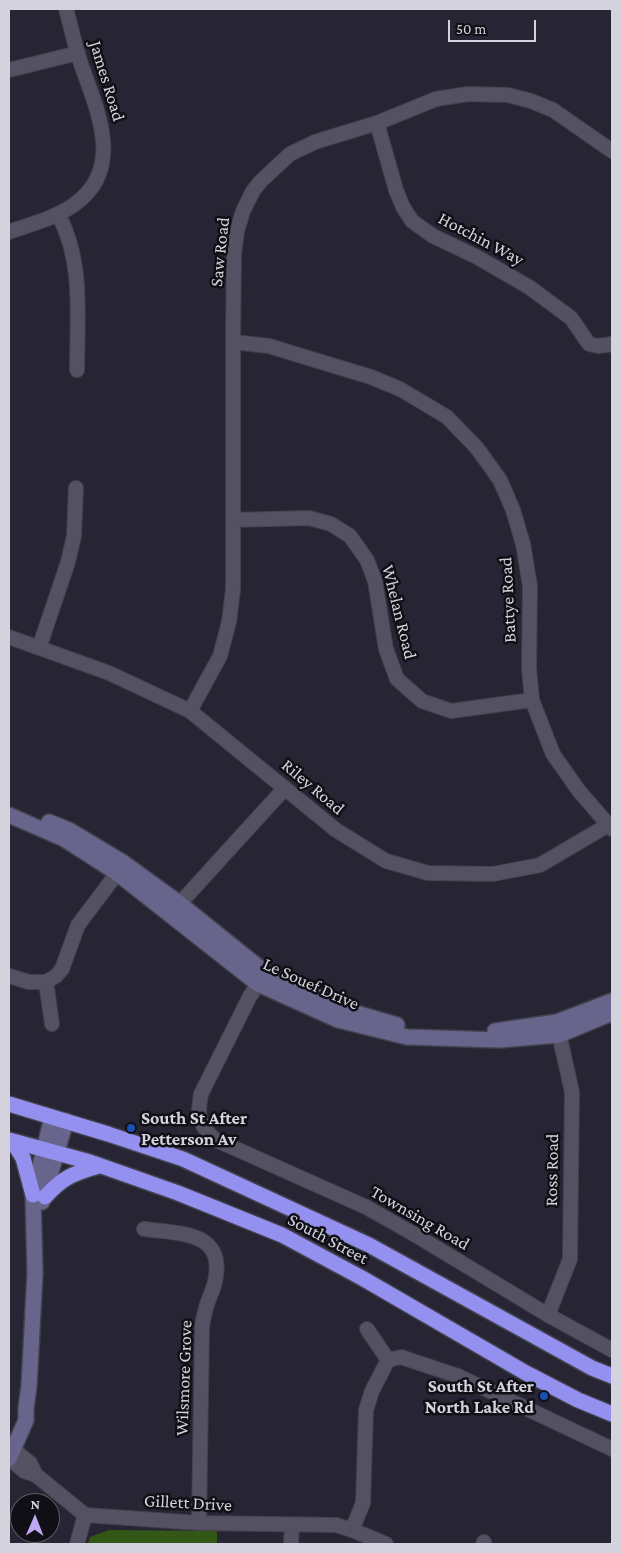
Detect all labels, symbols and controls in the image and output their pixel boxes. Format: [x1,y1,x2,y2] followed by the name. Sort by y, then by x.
[451,10,538,42] scale bar
[456,21,486,37] text: 50 m
[85,38,129,124] street label: James Road
[435,207,527,271] street label: Hotchin Way
[206,216,234,288] street label: Saw Road
[495,557,521,643] street label: Battye Road
[377,562,421,662] street label: Whelan Road
[277,754,349,820] street label: Riley Road
[260,953,362,1015] street label: Le Souef Drive
[141,1107,247,1150] place label: South St After Petterson Av
[125,1122,137,1134] marker: South St After Petterson Av
[541,1133,563,1207] street label: Ross Road
[367,1181,473,1255] street label: Townsing Road
[284,1209,372,1269] street label: South Street
[171,1320,197,1436] street label: Wilsmore Grove
[425,1375,534,1418] place label: South St After North Lake Rd
[538,1390,550,1402] marker: South St After North Lake Rd
[144,1490,232,1516] street label: Gillett Drive
[10,1493,60,1543] north arrow
[30,1496,40,1512] text: N

